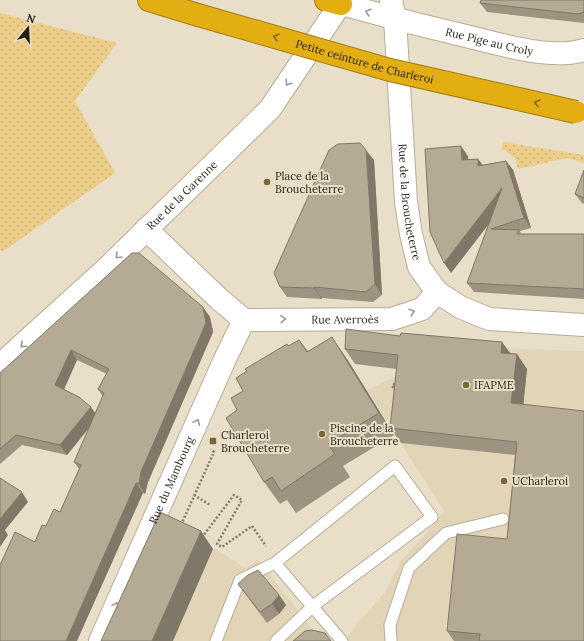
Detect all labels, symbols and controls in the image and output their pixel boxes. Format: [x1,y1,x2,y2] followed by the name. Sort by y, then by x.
[8,8,48,48] north arrow
[364,8,371,17] one-way arrow
[25,11,38,27] text: N
[444,24,534,58] street label: Rue Pige au Croly
[273,33,280,42] one-way arrow
[294,36,435,87] street label: Petite ceinture de Charleroi
[285,79,293,86] one-way arrow
[534,99,541,108] one-way arrow
[395,143,424,262] street label: Rue de la Broucheterre
[144,157,220,233] street label: Rue de la Garenne
[275,169,343,196] place label: Place de la Broucheterre
[262,177,272,187] marker: Place de la Broucheterre
[115,251,123,259] one-way arrow
[409,308,416,317] one-way arrow
[311,312,379,327] street label: Rue Averroès
[280,314,286,323] one-way arrow
[20,340,28,347] one-way arrow
[474,378,514,392] place label: IFAPME
[461,380,471,390] marker: IFAPME
[192,419,200,427] one-way arrow
[330,421,398,448] place label: Piscine de la Broucheterre
[221,428,289,455] place label: Charleroi Broucheterre
[317,429,327,439] marker: Piscine de la Broucheterre
[146,433,197,526] street label: Rue du Mambourg
[208,436,218,446] marker: Charleroi Broucheterre
[512,474,568,488] place label: UCharleroi
[499,476,509,486] marker: UCharleroi
[111,602,119,610] one-way arrow

